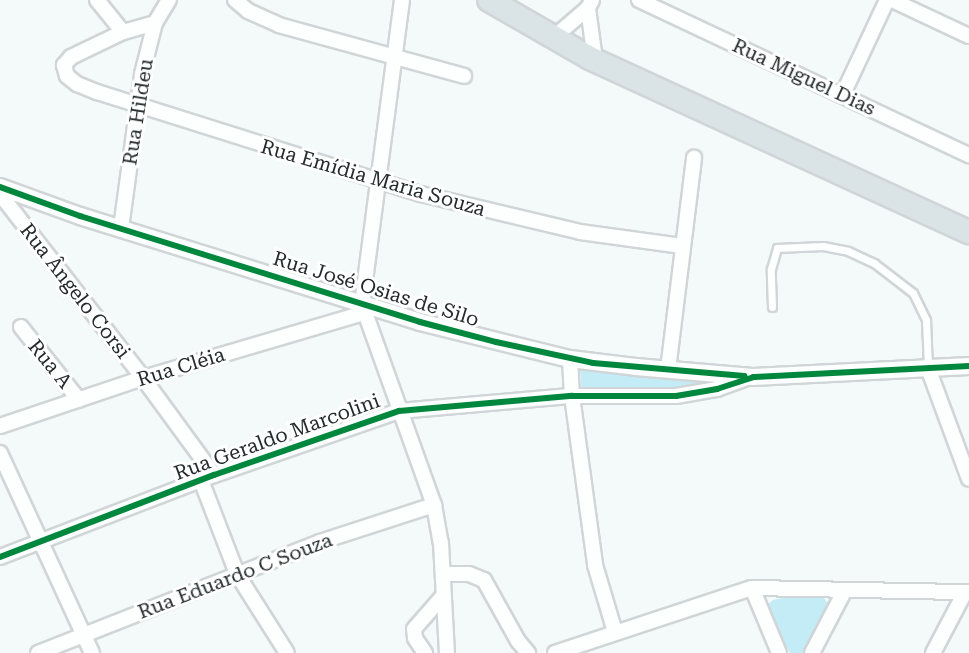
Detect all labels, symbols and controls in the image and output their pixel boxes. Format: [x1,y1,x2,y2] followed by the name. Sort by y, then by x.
[729,33,879,121] street label: Rua Miguel Dias
[118,57,158,167] street label: Rua Hildeu
[258,134,488,222] street label: Rua Emídia Maria Souza
[15,219,135,363] street label: Rua Ângelo Corsi
[270,246,482,332] street label: Rua José Osias de Silo
[23,335,77,393] street label: Rua A
[134,342,228,392] street label: Rua Cléia
[171,389,383,485] street label: Rua Geraldo Marcolini
[134,528,336,624] street label: Rua Eduardo C Souza

